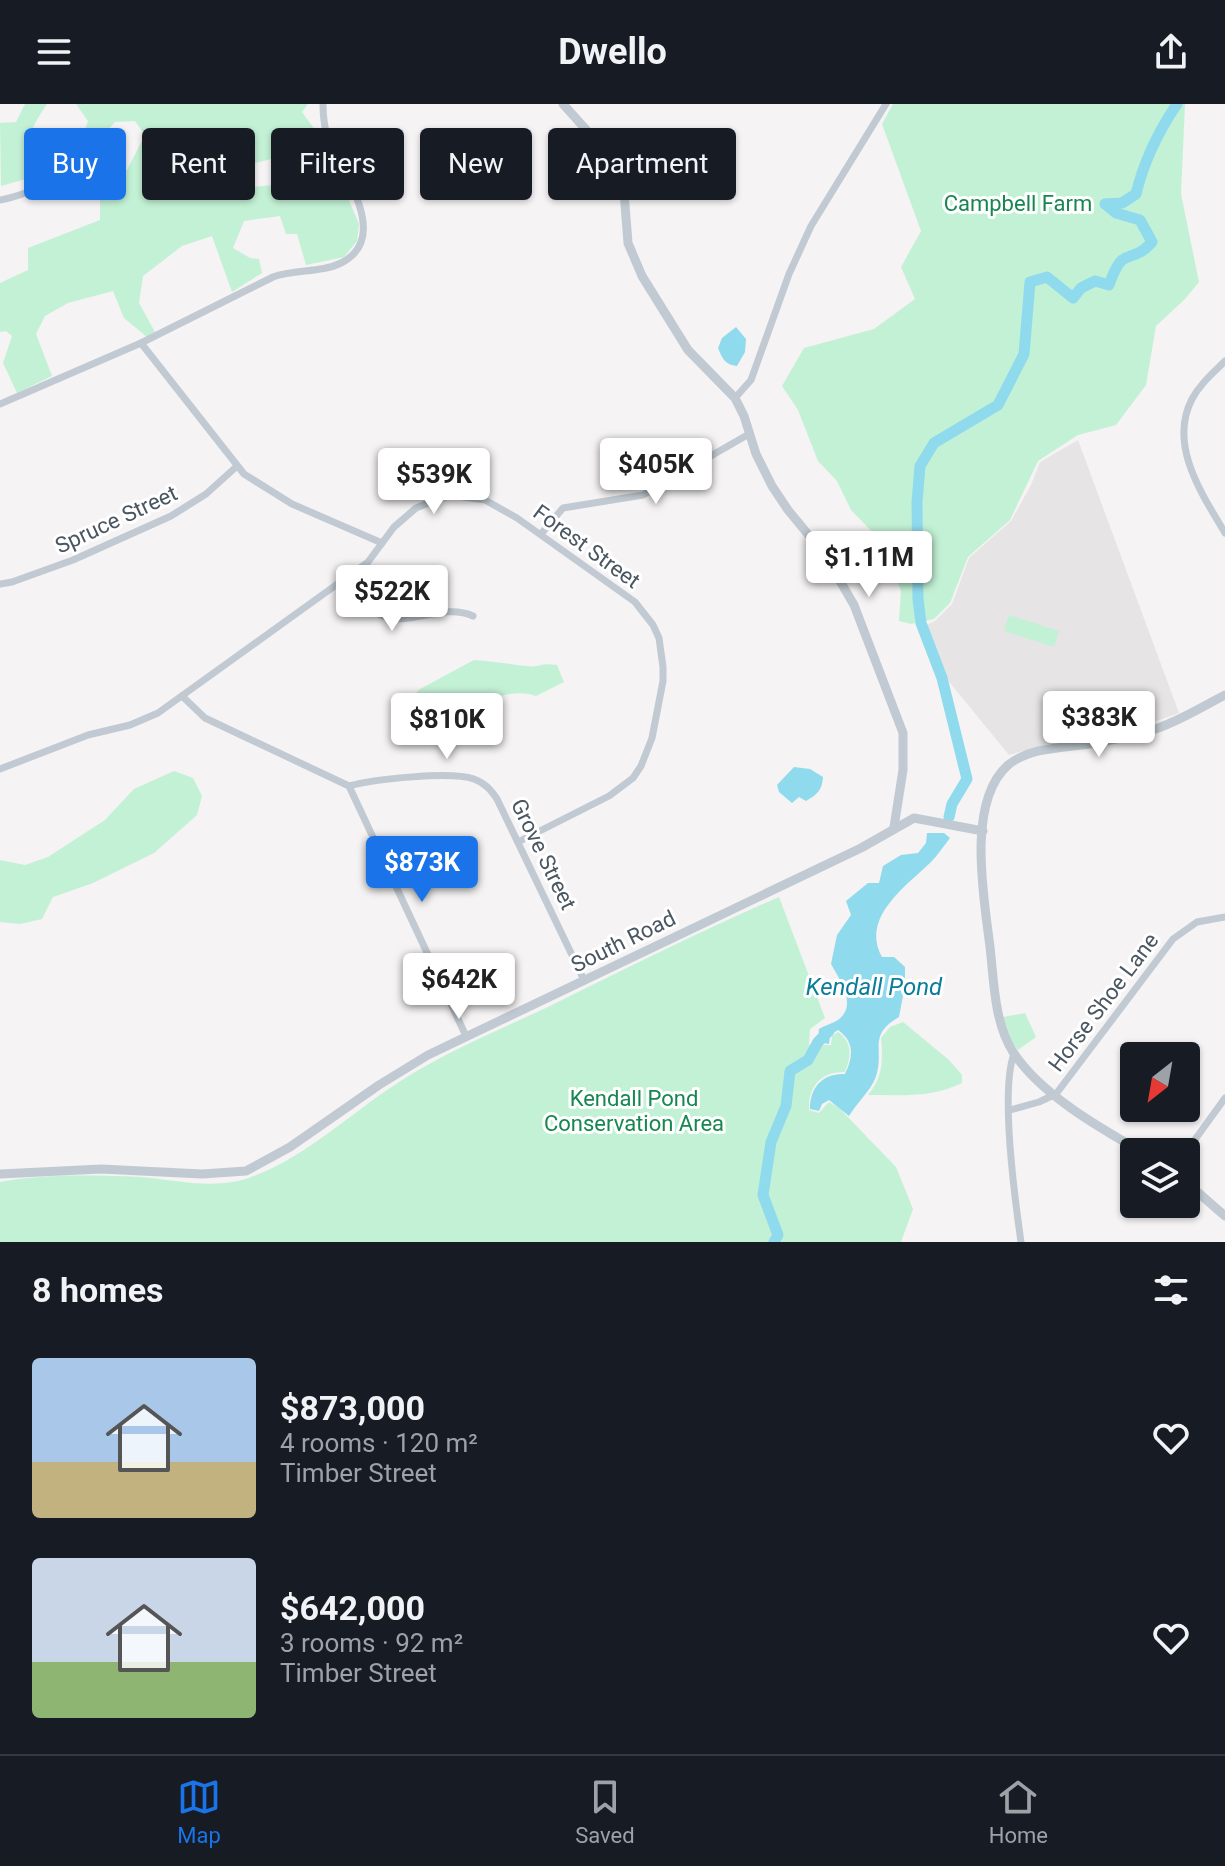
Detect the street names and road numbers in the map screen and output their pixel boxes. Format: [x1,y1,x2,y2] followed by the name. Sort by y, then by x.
[51,480,181,559] street label: Spruce Street
[529,499,645,593] street label: Forest Street
[506,795,581,914] street label: Grove Street
[567,905,679,977] street label: South Road
[1043,928,1164,1076] street label: Horse Shoe Lane

